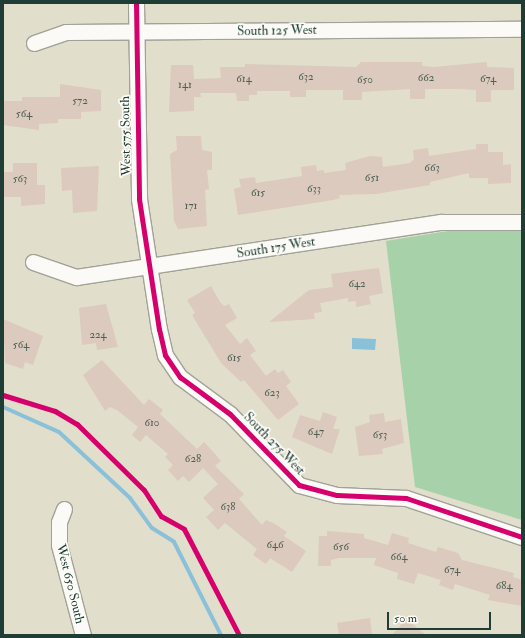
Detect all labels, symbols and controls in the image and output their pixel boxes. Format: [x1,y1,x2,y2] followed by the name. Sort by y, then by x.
[237,23,317,39] street label: South 125 West
[298,70,314,84] house number: 632
[418,71,434,85] house number: 662
[236,72,252,86] house number: 614
[480,72,496,86] house number: 674
[357,73,373,87] house number: 650
[178,78,192,92] house number: 141
[72,94,88,108] house number: 572
[118,96,134,176] street label: West 575 South
[16,107,32,121] house number: 564
[424,161,440,175] house number: 663
[365,171,379,185] house number: 651
[13,172,27,186] house number: 563
[307,182,321,196] house number: 633
[251,186,265,200] house number: 615
[185,199,197,213] house number: 171
[236,234,316,262] street label: South 175 West
[348,277,366,291] house number: 642
[89,328,107,342] house number: 224
[13,338,29,352] house number: 564
[227,351,241,365] house number: 615
[264,386,280,400] house number: 623
[240,409,308,479] street label: South 275 West
[144,416,160,430] house number: 610
[308,425,324,439] house number: 647
[373,428,387,442] house number: 653
[185,452,201,466] house number: 628
[221,500,235,514] house number: 638
[266,538,284,552] house number: 646
[333,540,349,554] house number: 656
[53,542,87,626] street label: West 650 South
[390,550,408,564] house number: 664
[444,563,460,577] house number: 674
[496,579,512,593] house number: 684
[389,604,493,630] scale bar
[394,611,417,626] text: 50 m

